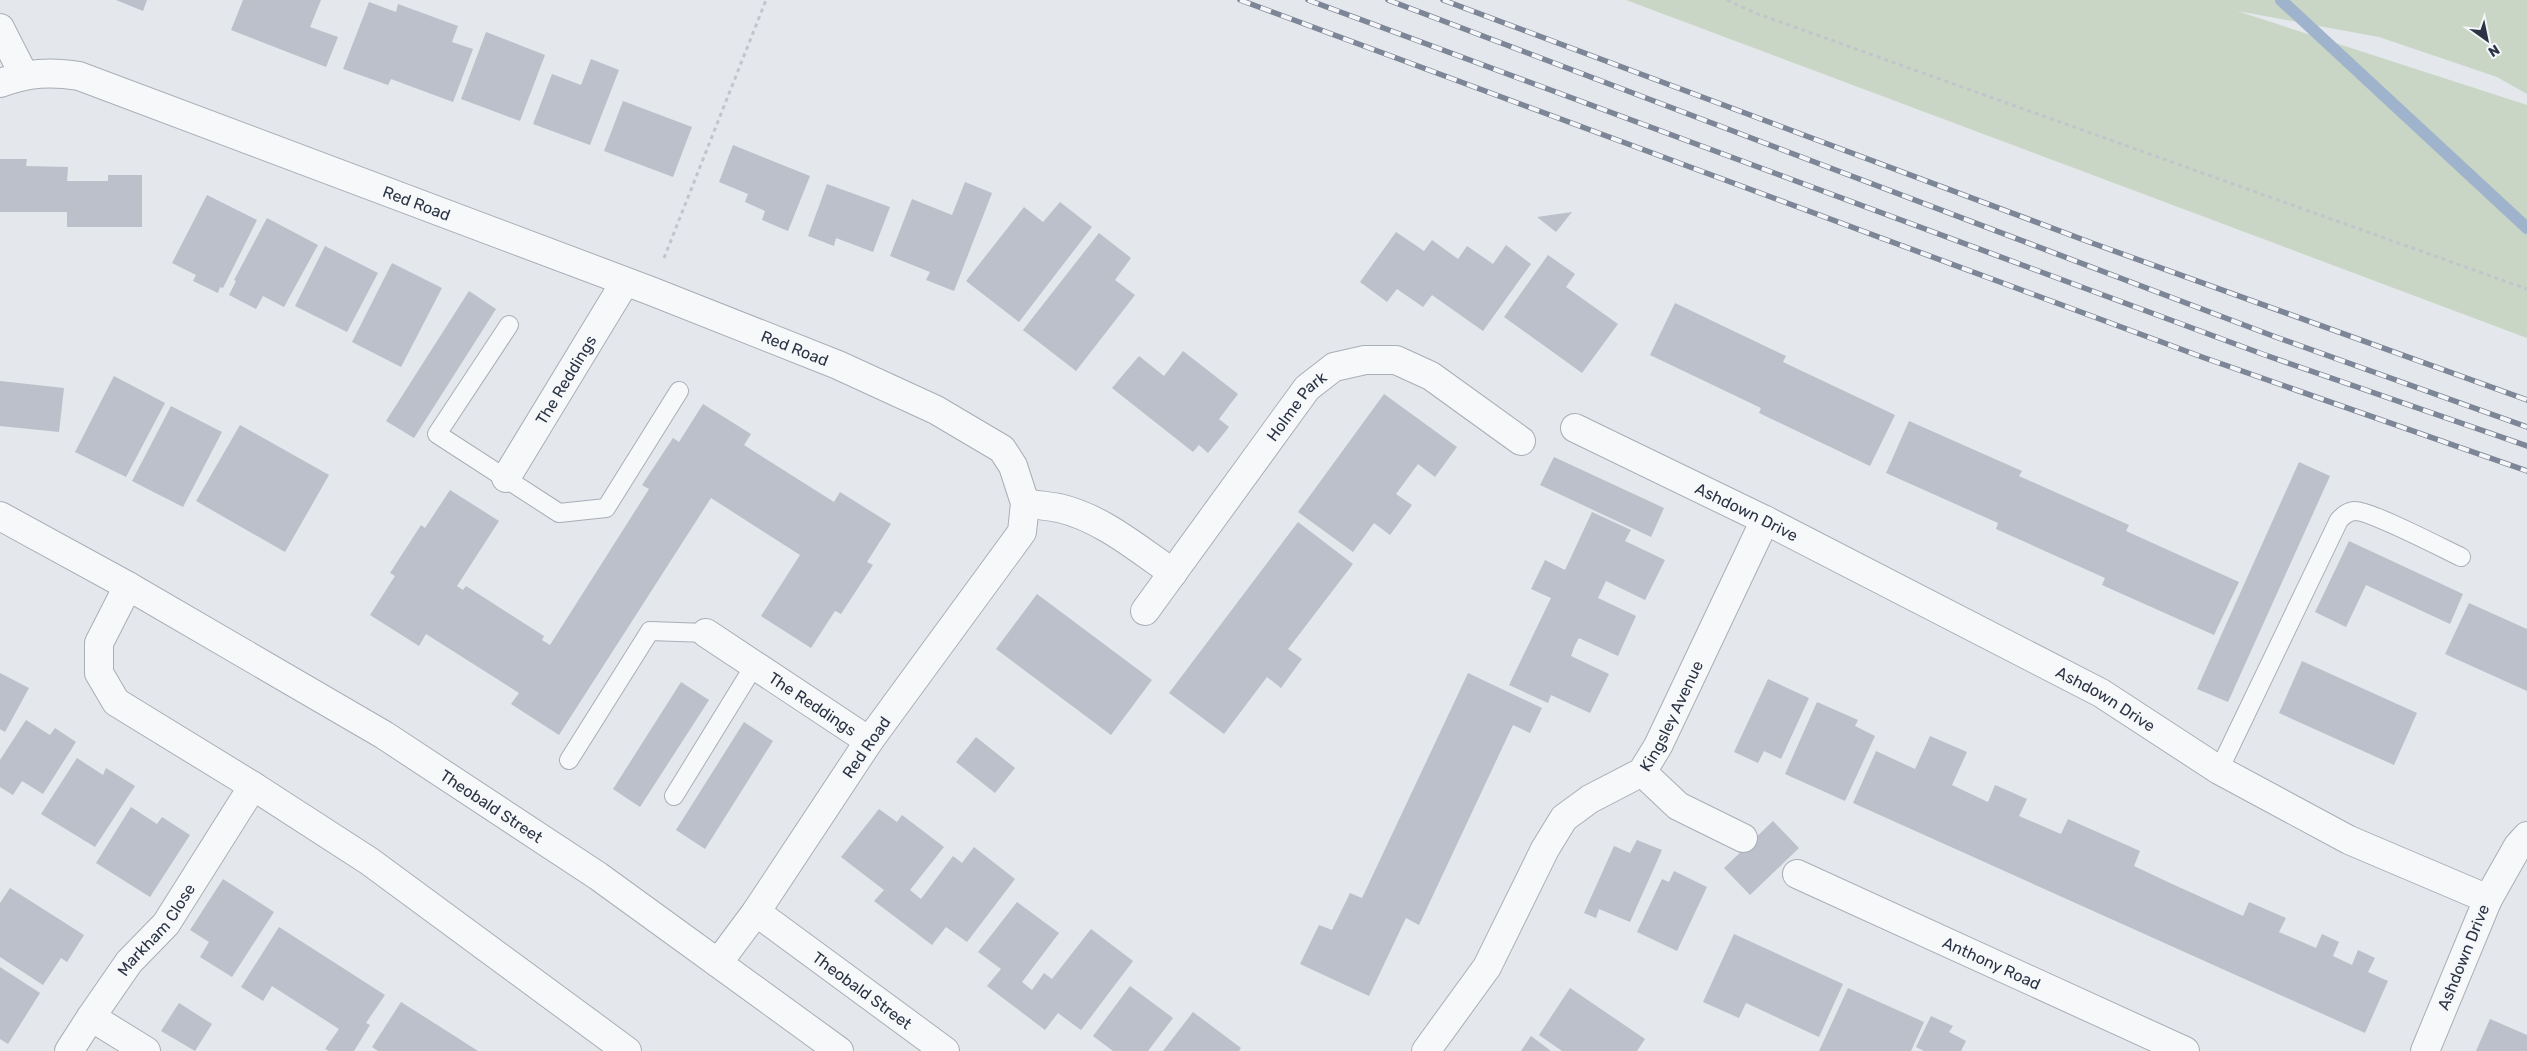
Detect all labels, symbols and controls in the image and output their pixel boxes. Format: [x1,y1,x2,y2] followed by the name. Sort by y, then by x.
[2462,15,2512,65] north arrow
[2485,41,2503,60] text: N
[380,182,453,225] street label: Red Road
[758,327,831,370] street label: Red Road
[532,332,601,428] street label: The Reddings
[1263,367,1331,445] street label: Holme Park
[1692,479,1801,545] street label: Ashdown Drive
[1636,657,1707,775] street label: Kingsley Avenue
[2053,663,2159,736] street label: Ashdown Drive
[765,668,860,740] street label: The Reddings
[838,713,894,782] street label: Red Road
[437,766,546,847] street label: Theobald Street
[113,880,199,979] street label: Markham Close
[2434,902,2493,1013] street label: Ashdown Drive
[1940,933,2043,994] street label: Anthony Road
[809,948,916,1033] street label: Theobald Street

